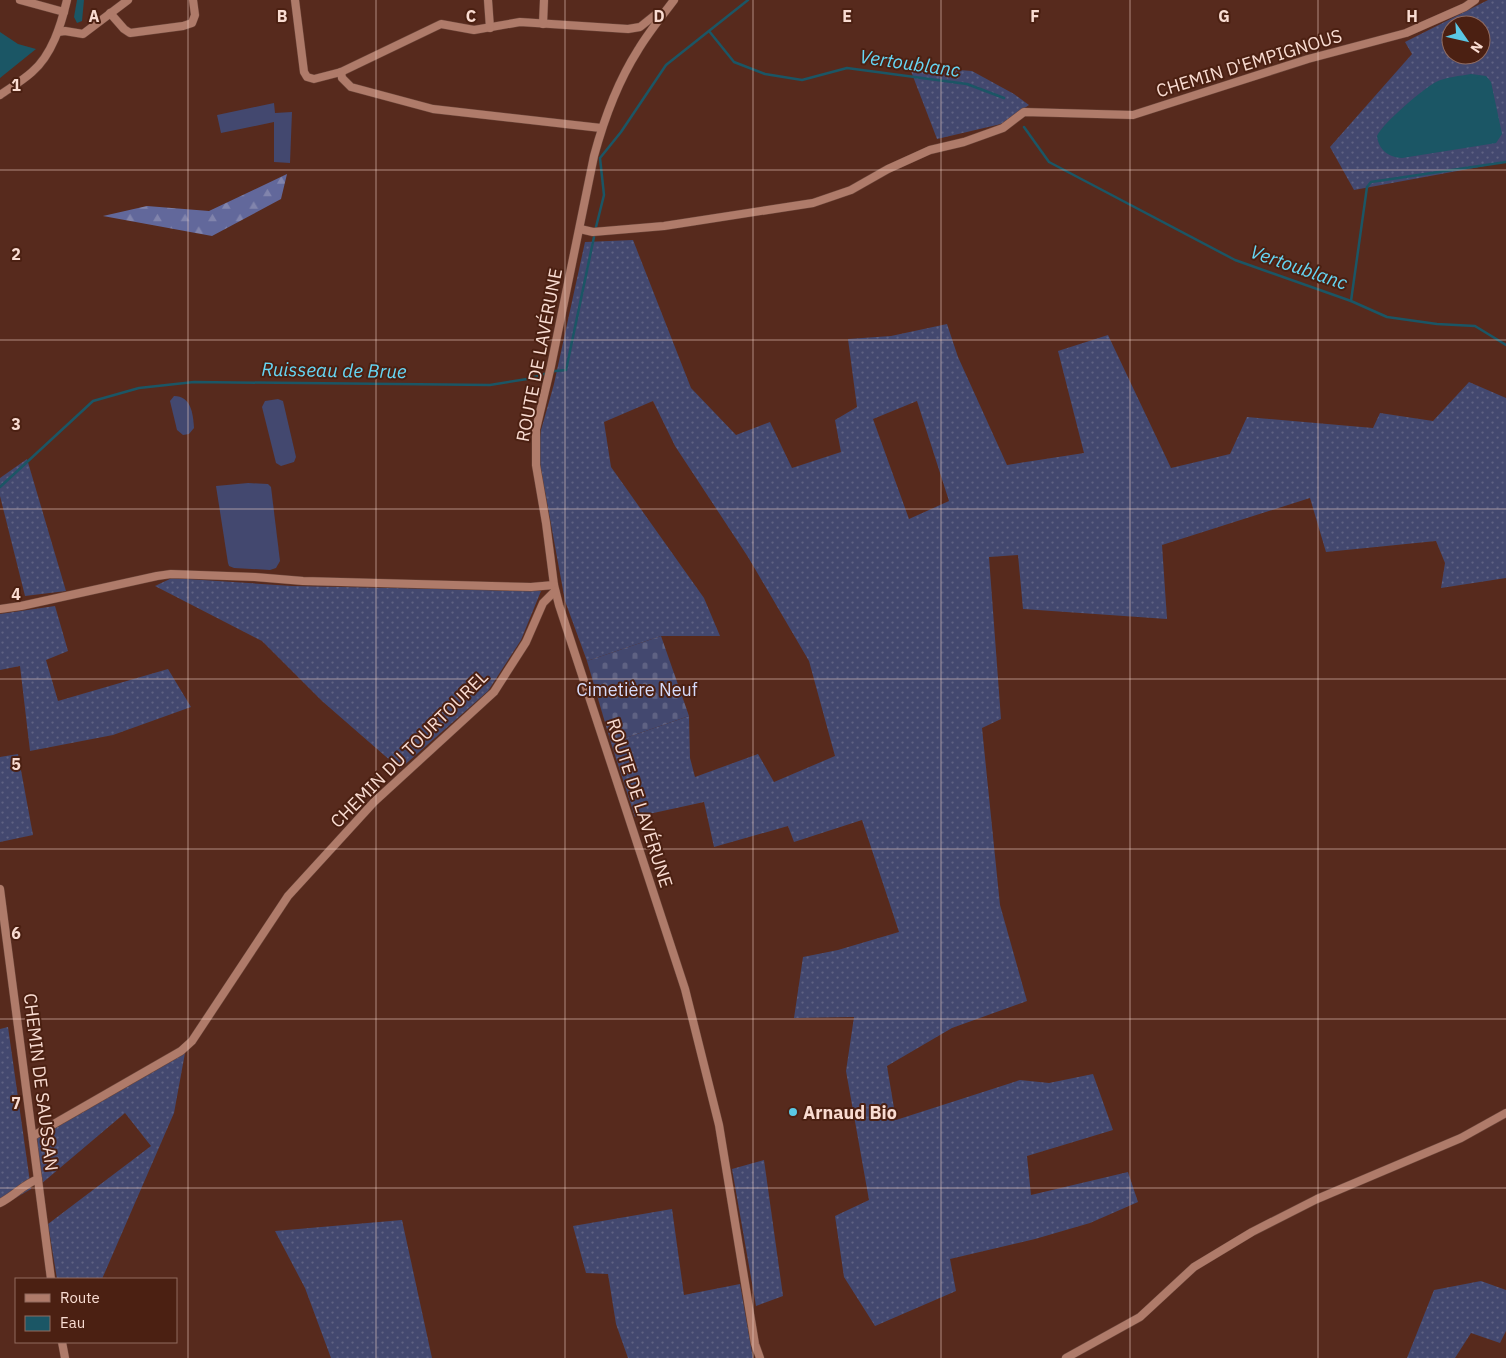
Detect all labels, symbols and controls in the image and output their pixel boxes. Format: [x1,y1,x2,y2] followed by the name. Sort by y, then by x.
[89,6,100,26] text: A
[277,6,288,26] text: B
[466,6,476,26] text: C
[653,6,665,26] text: D
[842,6,852,26] text: E
[1030,6,1040,26] text: F
[1218,6,1230,26] text: G
[1406,6,1418,26] text: H
[1441,15,1491,65] north arrow
[1153,24,1345,102] street label: CHEMIN D'EMPIGNOUS
[1466,38,1487,57] text: N
[858,44,962,82] water label: Vertoublanc
[11,75,21,95] text: 1
[1247,239,1351,295] water label: Vertoublanc
[11,244,21,264] text: 2
[511,266,567,444] street label: ROUTE DE LAVÉRUNE
[261,357,407,383] water label: Ruisseau de Brue
[11,414,21,434] text: 3
[11,584,21,604] text: 4
[325,665,493,833] street label: CHEMIN DU TOURTOUREL
[576,678,698,701] park label: Cimetière Neuf
[602,716,678,890] street label: ROUTE DE LAVÉRUNE
[11,754,21,774] text: 5
[11,923,21,943] text: 6
[19,992,63,1172] street label: CHEMIN DE SAUSSAN
[11,1093,21,1113] text: 7
[803,1101,897,1124] place label: Arnaud Bio
[787,1106,799,1118] marker: Arnaud Bio
[15,1278,178,1343] legend
[60,1288,100,1307] text: Route
[60,1313,85,1332] text: Eau

